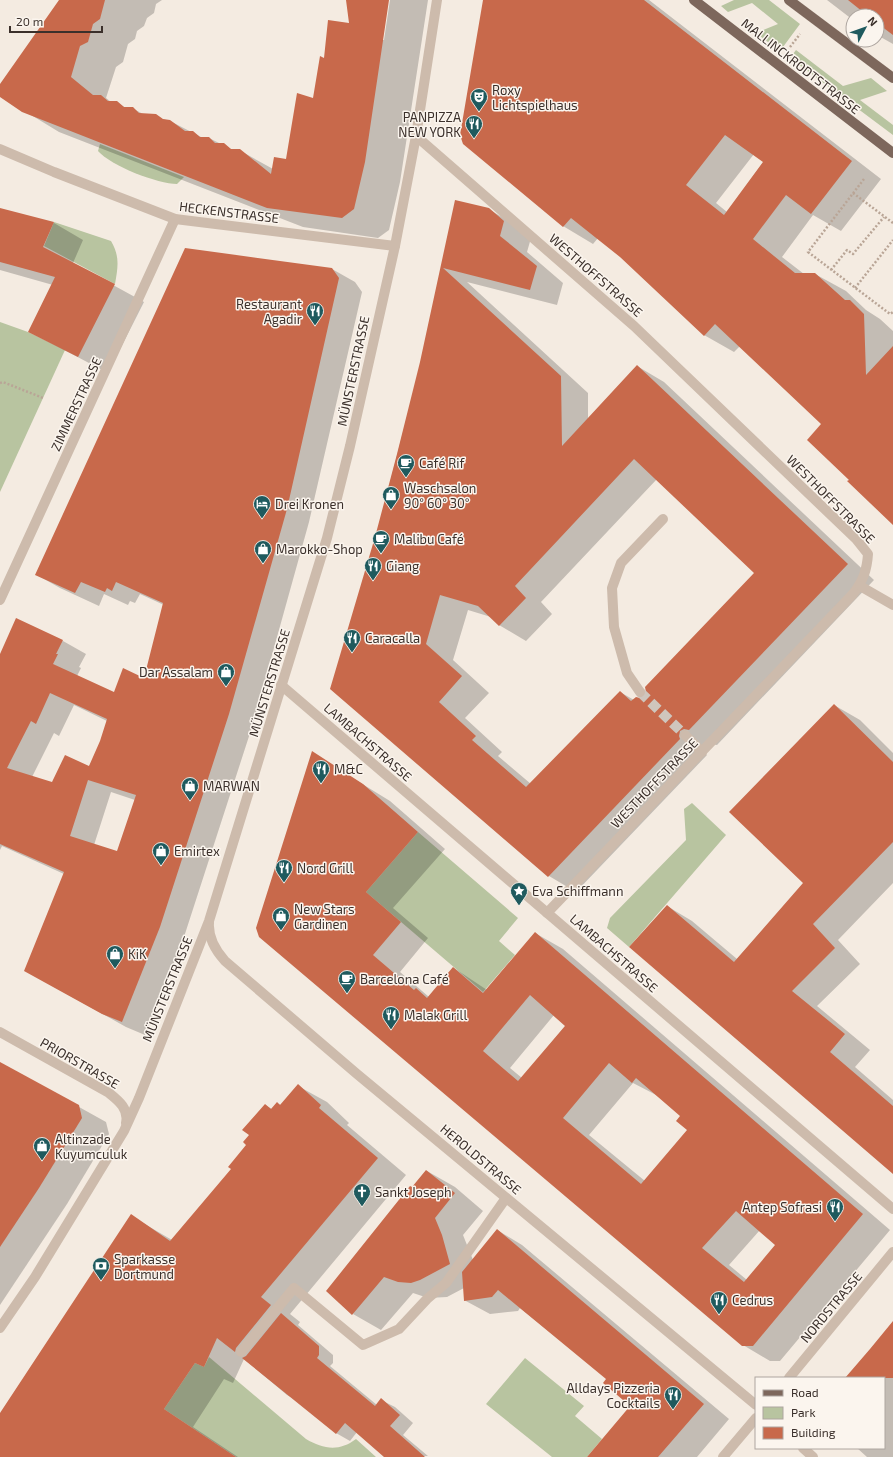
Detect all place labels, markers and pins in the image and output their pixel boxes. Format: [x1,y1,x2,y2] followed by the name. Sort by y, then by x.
[492,82,578,113] place label: Roxy Lichtspielhaus
[469,87,489,112] theatre icon: Roxy Lichtspielhaus
[398,109,461,140] place label: PANPIZZA NEW YORK
[464,114,484,139] restaurant icon: PANPIZZA NEW YORK
[236,296,302,327] place label: Restaurant Agadir
[305,301,325,326] restaurant icon: Restaurant Agadir
[396,453,416,478] cafe icon: Café Rif
[419,455,466,471] place label: Café Rif
[404,480,476,511] place label: Waschsalon 90° 60° 30°
[381,485,401,510] shop icon: Waschsalon 90° 60° 30°
[252,494,272,519] hotel icon: Drei Kronen
[275,496,344,512] place label: Drei Kronen
[371,529,391,554] cafe icon: Malibu Café
[394,531,464,547] place label: Malibu Café
[253,539,273,564] shop icon: Marokko-Shop
[276,541,363,557] place label: Marokko-Shop
[363,556,383,581] restaurant icon: Giang
[386,558,419,574] place label: Giang
[342,628,362,653] restaurant icon: Caracalla
[365,630,420,646] place label: Caracalla
[216,662,236,687] shop icon: Dar Assalam
[139,664,213,680] place label: Dar Assalam
[311,759,331,784] restaurant icon: M&C
[334,761,363,777] place label: M&C
[180,776,200,801] shop icon: MARWAN
[203,778,260,794] place label: MARWAN
[151,841,171,866] shop icon: Emirtex
[174,843,220,859] place label: Emirtex
[274,858,294,883] restaurant icon: Nord Grill
[297,860,353,876] place label: Nord Grill
[509,881,529,906] place icon: Eva Schiffmann
[532,883,623,899] place label: Eva Schiffmann
[294,901,355,932] place label: New Stars Gardinen
[271,906,291,931] shop icon: New Stars Gardinen
[105,944,125,969] shop icon: KiK
[128,946,147,962] place label: KiK
[337,969,357,994] cafe icon: Barcelona Café
[360,971,449,987] place label: Barcelona Café
[381,1005,401,1030] restaurant icon: Malak Grill
[404,1007,467,1023] place label: Malak Grill
[55,1131,128,1162] place label: Altinzade Kuyumculuk
[32,1136,52,1161] shop icon: Altinzade Kuyumculuk
[352,1182,372,1207] church icon: Sankt Joseph
[375,1184,452,1200] place label: Sankt Joseph
[825,1197,845,1222] restaurant icon: Antep Sofrasi
[742,1199,822,1215] place label: Antep Sofrasi
[114,1251,175,1282] place label: Sparkasse Dortmund
[91,1256,111,1281] bank icon: Sparkasse Dortmund
[709,1290,729,1315] restaurant icon: Cedrus
[732,1292,773,1308] place label: Cedrus
[567,1380,660,1411] place label: Alldays Pizzeria Cocktails
[663,1385,683,1410] restaurant icon: Alldays Pizzeria Cocktails

